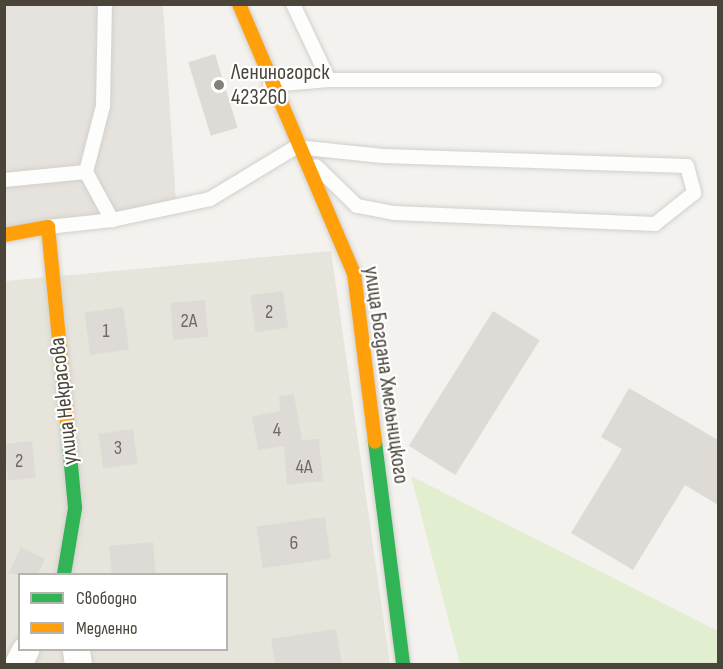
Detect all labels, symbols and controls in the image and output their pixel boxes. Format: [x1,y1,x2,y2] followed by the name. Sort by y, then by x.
[231,59,330,110] place label: Лениногорск 423260
[212,78,226,92] marker: Лениногорск 423260
[358,265,414,485] street label: улица Богдана Хмельницкого
[265,300,273,324] house number: 2
[181,309,197,333] house number: 2А
[103,319,109,343] house number: 1
[44,336,84,466] street label: улица Некрасова
[273,418,281,442] house number: 4
[114,436,122,460] house number: 3
[15,449,23,473] house number: 2
[296,455,312,479] house number: 4А
[290,531,298,555] house number: 6
[18,573,228,651] legend
[76,588,137,609] text: Свободно
[76,618,138,639] text: Медленно

